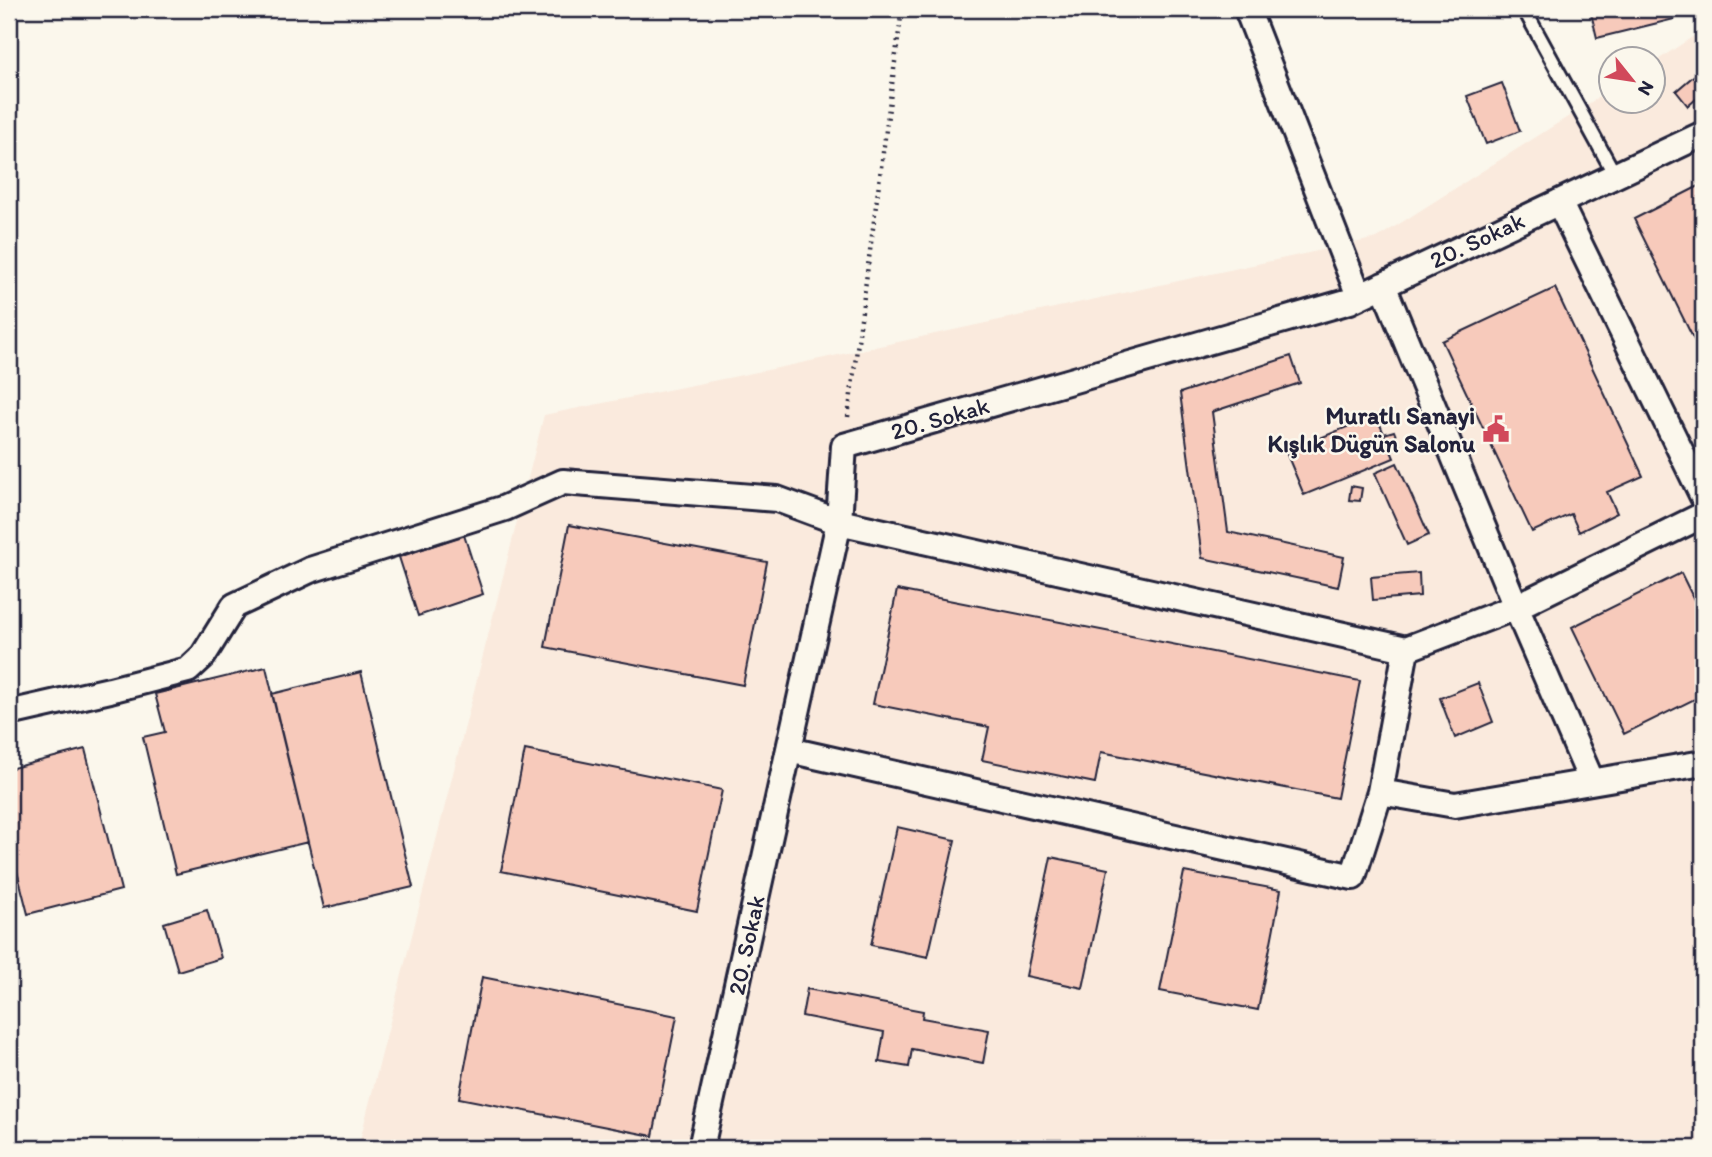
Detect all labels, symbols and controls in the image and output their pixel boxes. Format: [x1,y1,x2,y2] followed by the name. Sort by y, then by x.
[1596,46,1666,116] north arrow
[1633,77,1659,100] text: N
[1425,206,1529,274] street label: 20. Sokak
[887,390,993,446] street label: 20. Sokak
[1268,401,1476,459] place label: Muratlı Sanayi Kışlık Dügün Salonu
[1481,414,1511,444] public building icon: Muratlı Sanayi Kışlık Dügün Salonu
[721,893,771,997] street label: 20. Sokak

